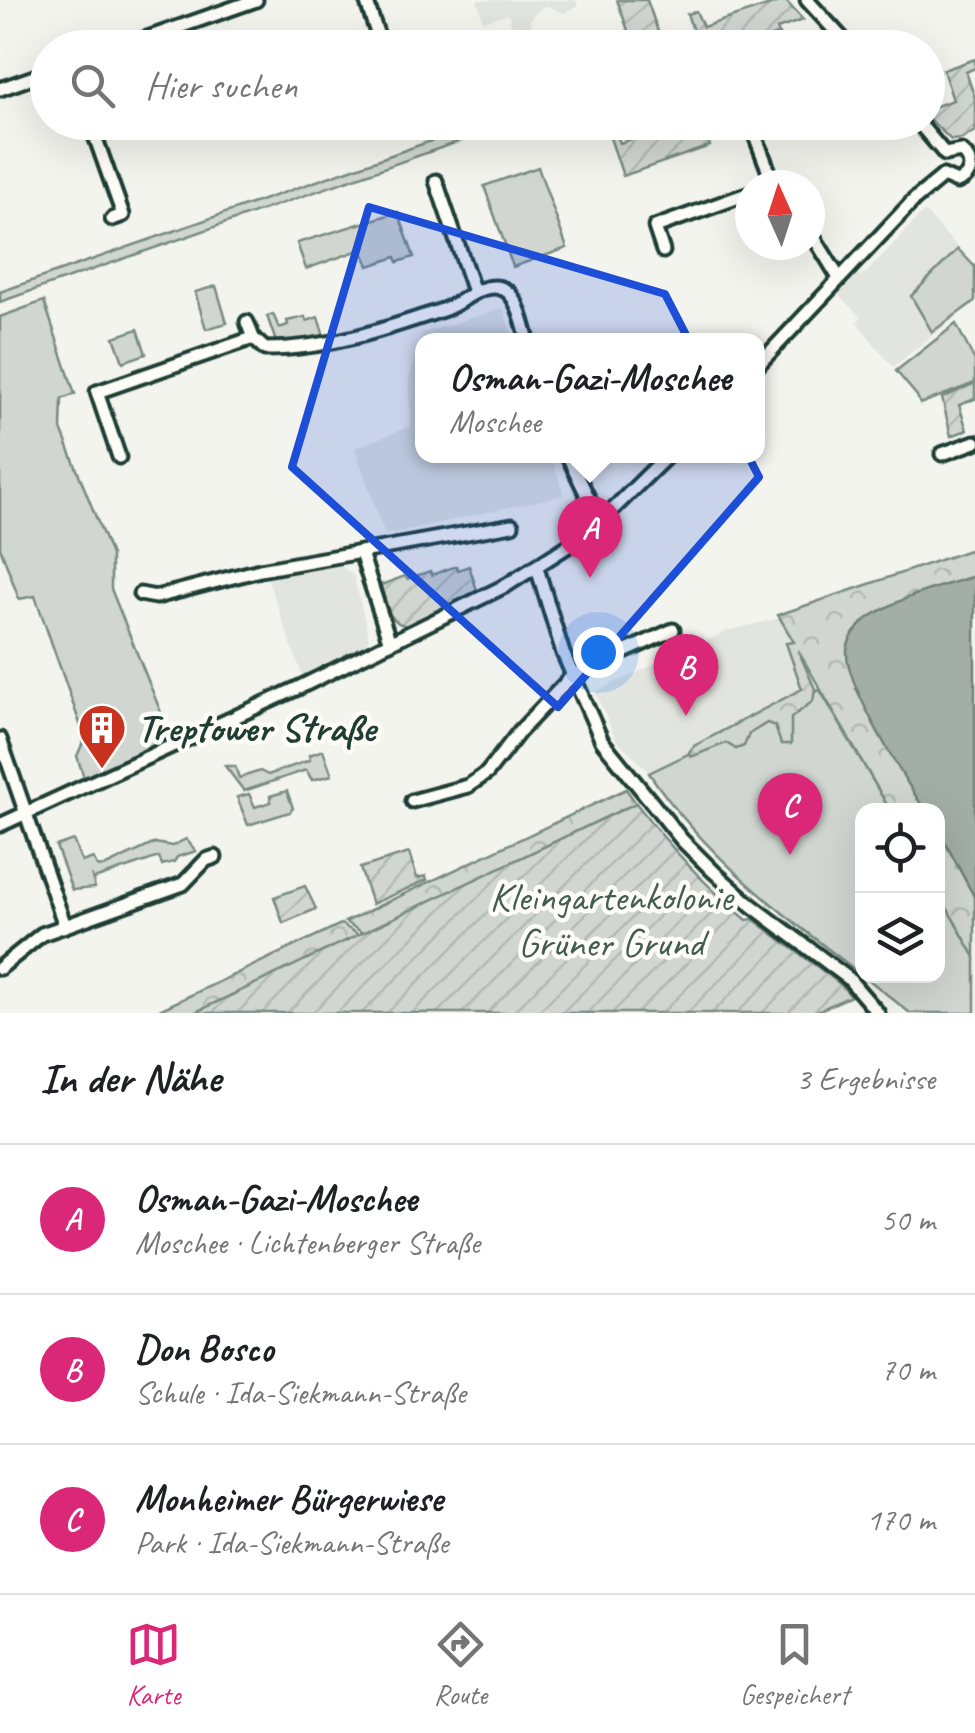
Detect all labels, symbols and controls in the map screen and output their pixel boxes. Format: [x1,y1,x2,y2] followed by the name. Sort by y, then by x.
[30,30,945,140] search box
[65,58,120,113] icon: search
[145,62,297,109] text: Hier suchen
[735,170,825,260] north arrow
[415,333,765,463] popup
[449,354,731,401] text: Osman-Gazi-Moschee
[449,401,541,442] text: Moschee
[558,496,622,578] pin: A
[573,627,624,678] your location
[654,634,718,716] pin: B
[76,702,128,770] building icon: Treptower Straße
[137,703,379,753] place label: Treptower Straße
[758,772,822,855] pin: C
[855,803,945,983] map controls
[855,803,945,893] button: locate
[490,872,735,968] park label: Kleingartenkolonie Grüner Grund
[855,893,945,983] button: layers
[40,1052,221,1105] text: In der Nähe
[796,1058,935,1099] text: 3 Ergebnisse
[135,1175,417,1222] text: Osman-Gazi-Moschee
[64,1199,81,1240] text: A
[881,1199,935,1240] text: 50 m
[135,1222,480,1263] text: Moschee · Lichtenberger Straße
[135,1325,273,1372] text: Don Bosco
[64,1349,81,1390] text: B
[881,1349,935,1390] text: 70 m
[135,1372,466,1413] text: Schule · Ida-Siekmann-Straße
[135,1475,442,1522] text: Monheimer Bürgerwiese
[65,1499,80,1540] text: C
[866,1499,935,1540] text: 170 m
[135,1522,448,1563] text: Park · Ida-Siekmann-Straße
[126,1617,181,1712] tab: Karte
[433,1617,488,1712] tab: Route
[740,1617,849,1712] tab: Gespeichert

